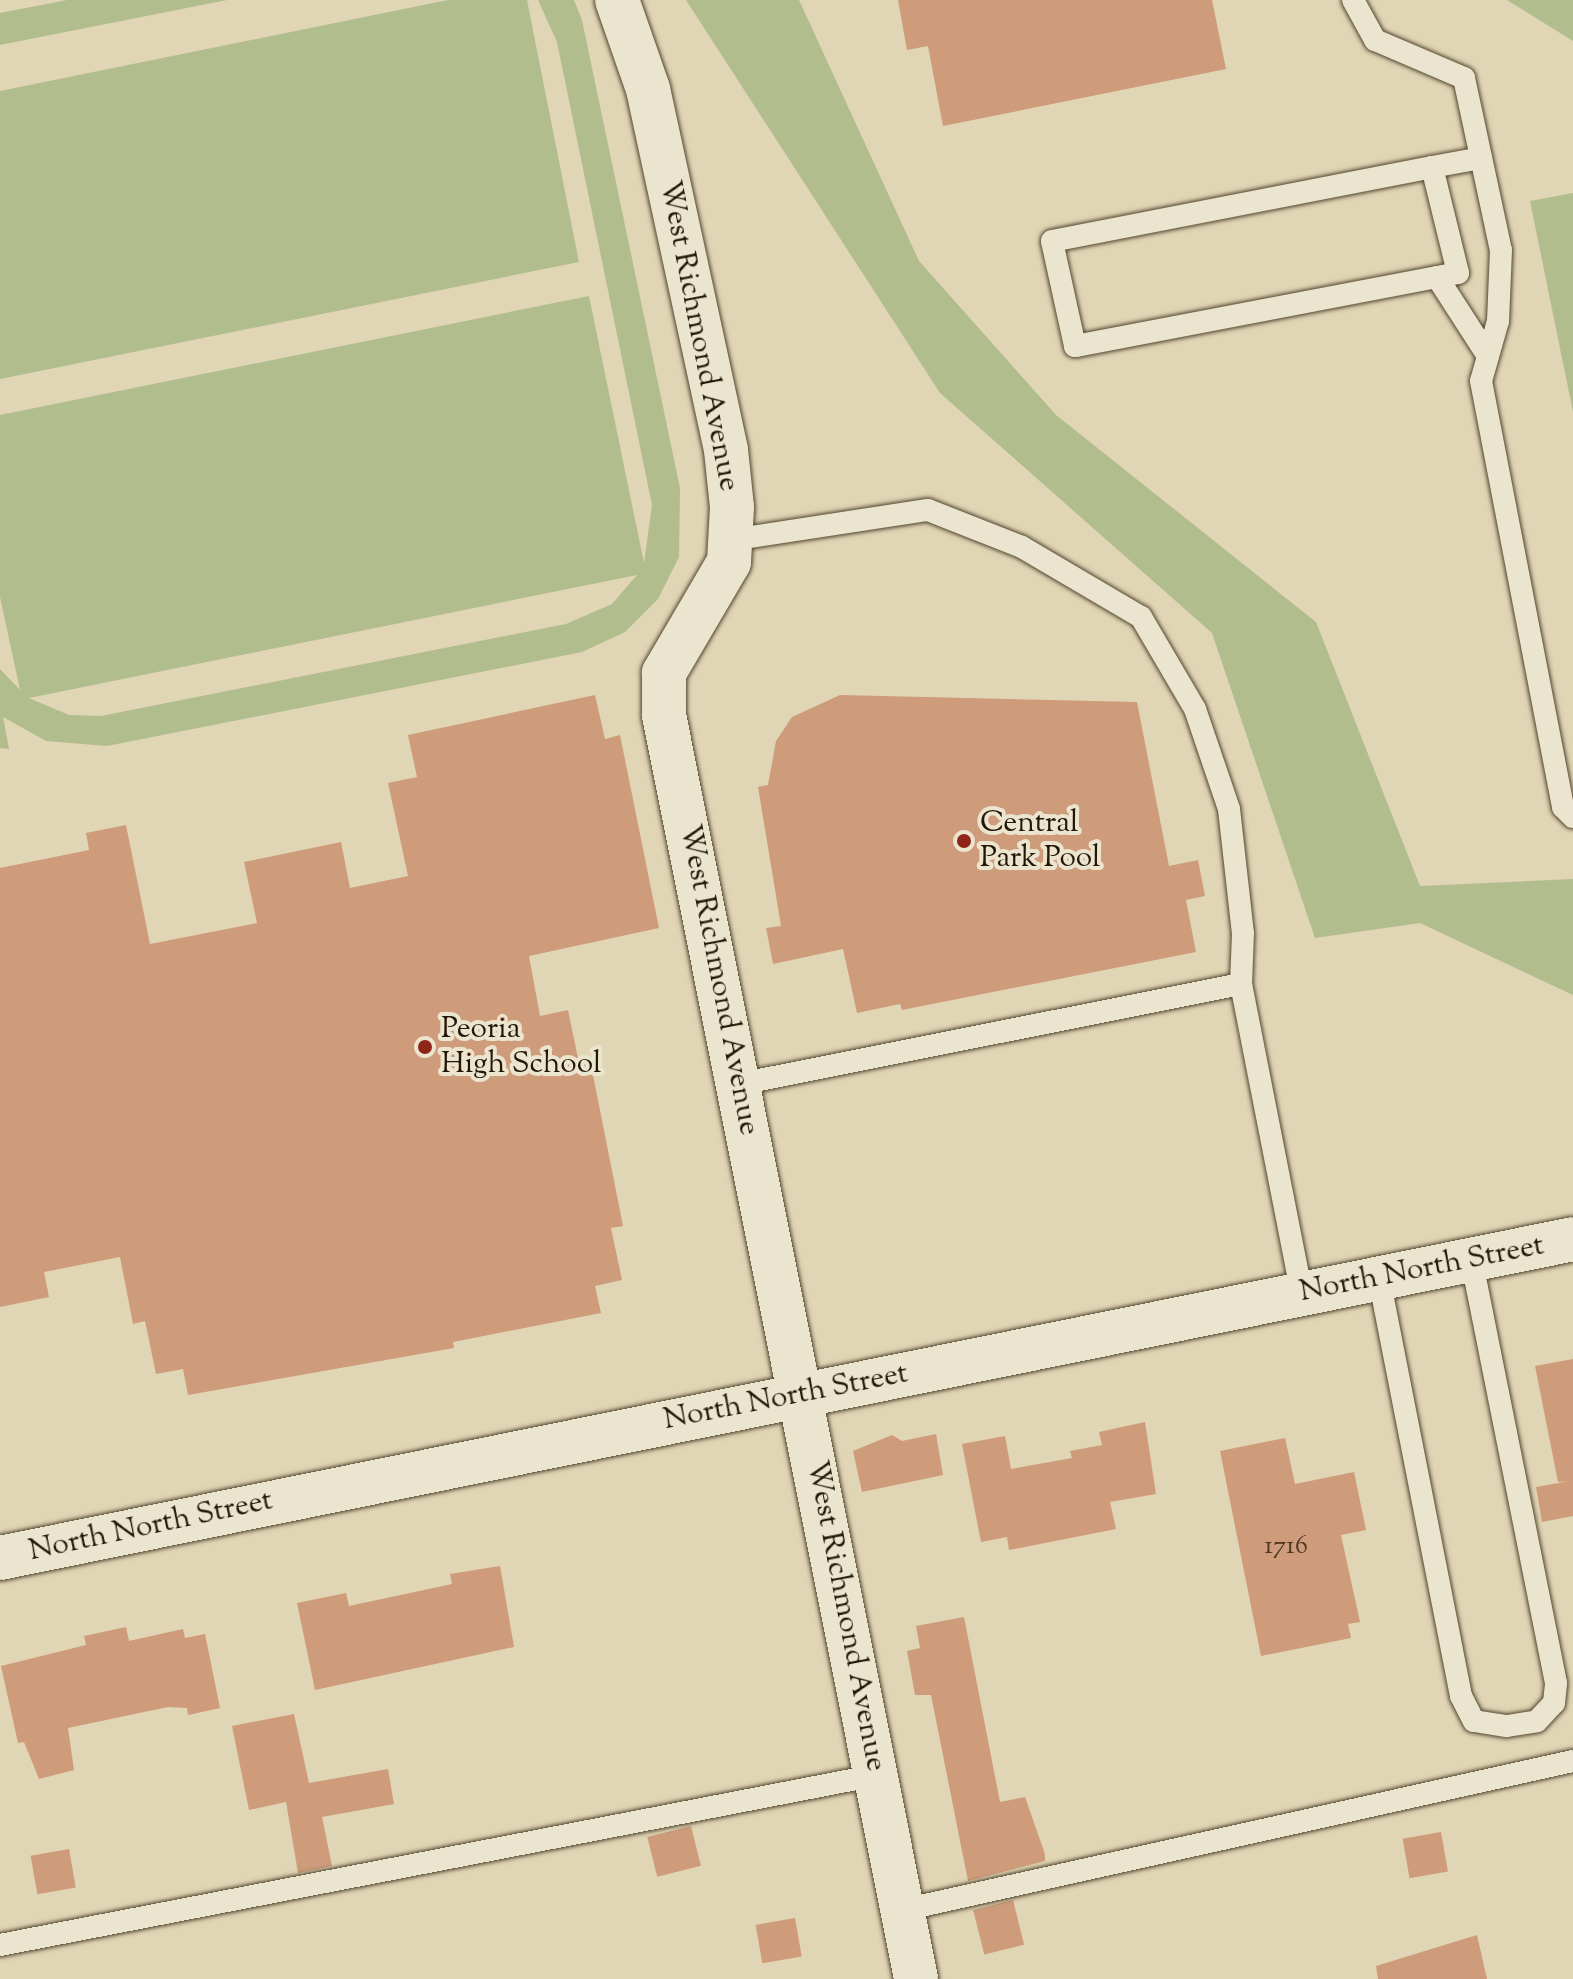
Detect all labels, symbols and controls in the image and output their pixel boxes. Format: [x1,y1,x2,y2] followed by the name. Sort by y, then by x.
[650,178,746,494] street label: West Richmond Avenue
[980,806,1100,876] place label: Central Park Pool
[670,822,766,1138] street label: West Richmond Avenue
[955,832,973,850] marker: Central Park Pool
[441,1012,601,1082] place label: Peoria High School
[416,1038,434,1056] marker: Peoria High School
[1297,1229,1547,1311] street label: North North Street
[661,1357,911,1439] street label: North North Street
[797,1458,893,1774] street label: West Richmond Avenue
[26,1484,276,1570] street label: North North Street
[1264,1531,1308,1563] house number: 1716

